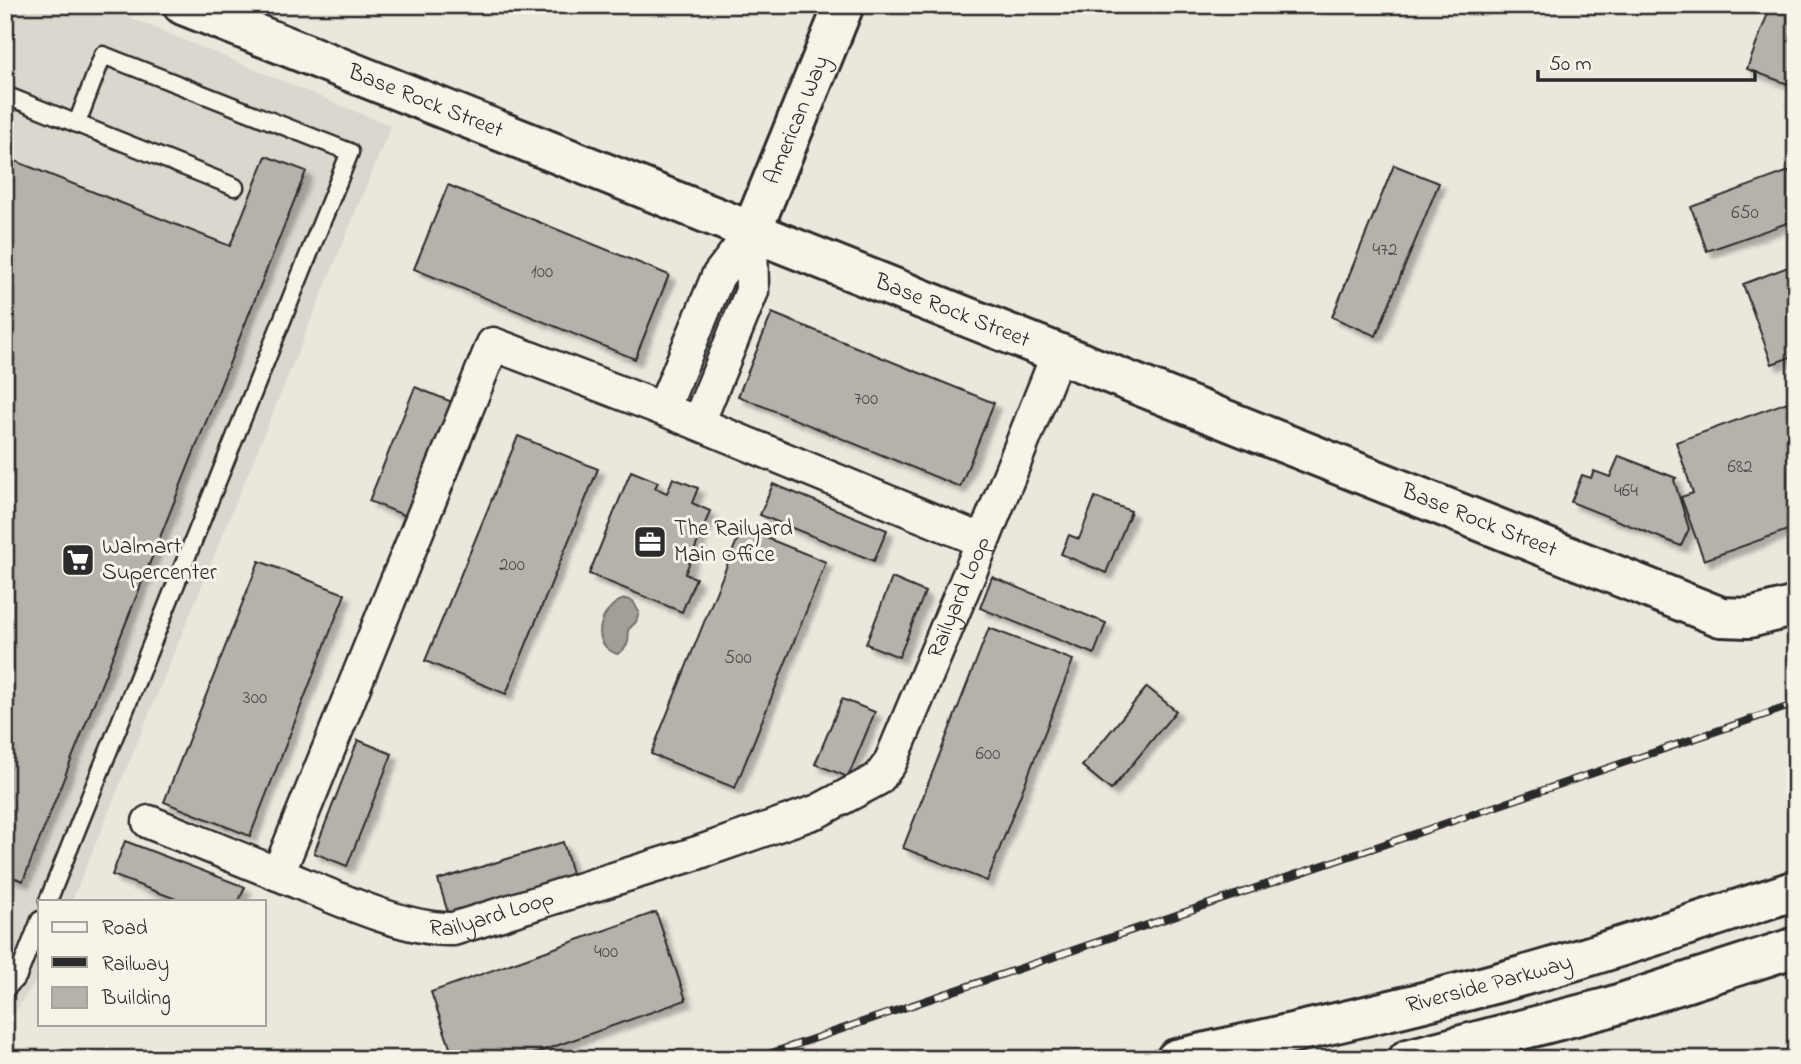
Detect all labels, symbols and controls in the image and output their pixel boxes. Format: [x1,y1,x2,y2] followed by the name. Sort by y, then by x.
[1538,38,1756,82] scale bar
[1549,50,1592,80] text: 50 m
[756,51,840,189] street label: American Way
[342,55,508,147] street label: Base Rock Street
[1731,200,1759,227] house number: 650
[1372,237,1398,264] house number: 472
[531,259,553,286] house number: 100
[869,265,1035,357] street label: Base Rock Street
[854,386,878,413] house number: 700
[1728,454,1752,481] house number: 682
[1396,475,1562,567] street label: Base Rock Street
[1614,478,1638,505] house number: 464
[674,513,793,572] place label: The Railyard Main Office
[631,523,669,561] office icon: The Railyard Main Office
[102,531,218,590] place label: Walmart Supercenter
[919,531,1000,663] street label: Railyard Loop
[59,541,97,579] supermarket icon: Walmart Supercenter
[499,552,525,579] house number: 200
[724,645,752,672] house number: 500
[243,685,267,712] house number: 300
[976,741,1000,768] house number: 600
[427,882,558,946] street label: Railyard Loop
[38,900,266,1026] legend
[102,914,148,944] text: Road
[594,939,618,966] house number: 400
[1403,946,1577,1022] street label: Riverside Parkway
[102,950,169,982] text: Railway
[101,984,171,1016] text: Building

